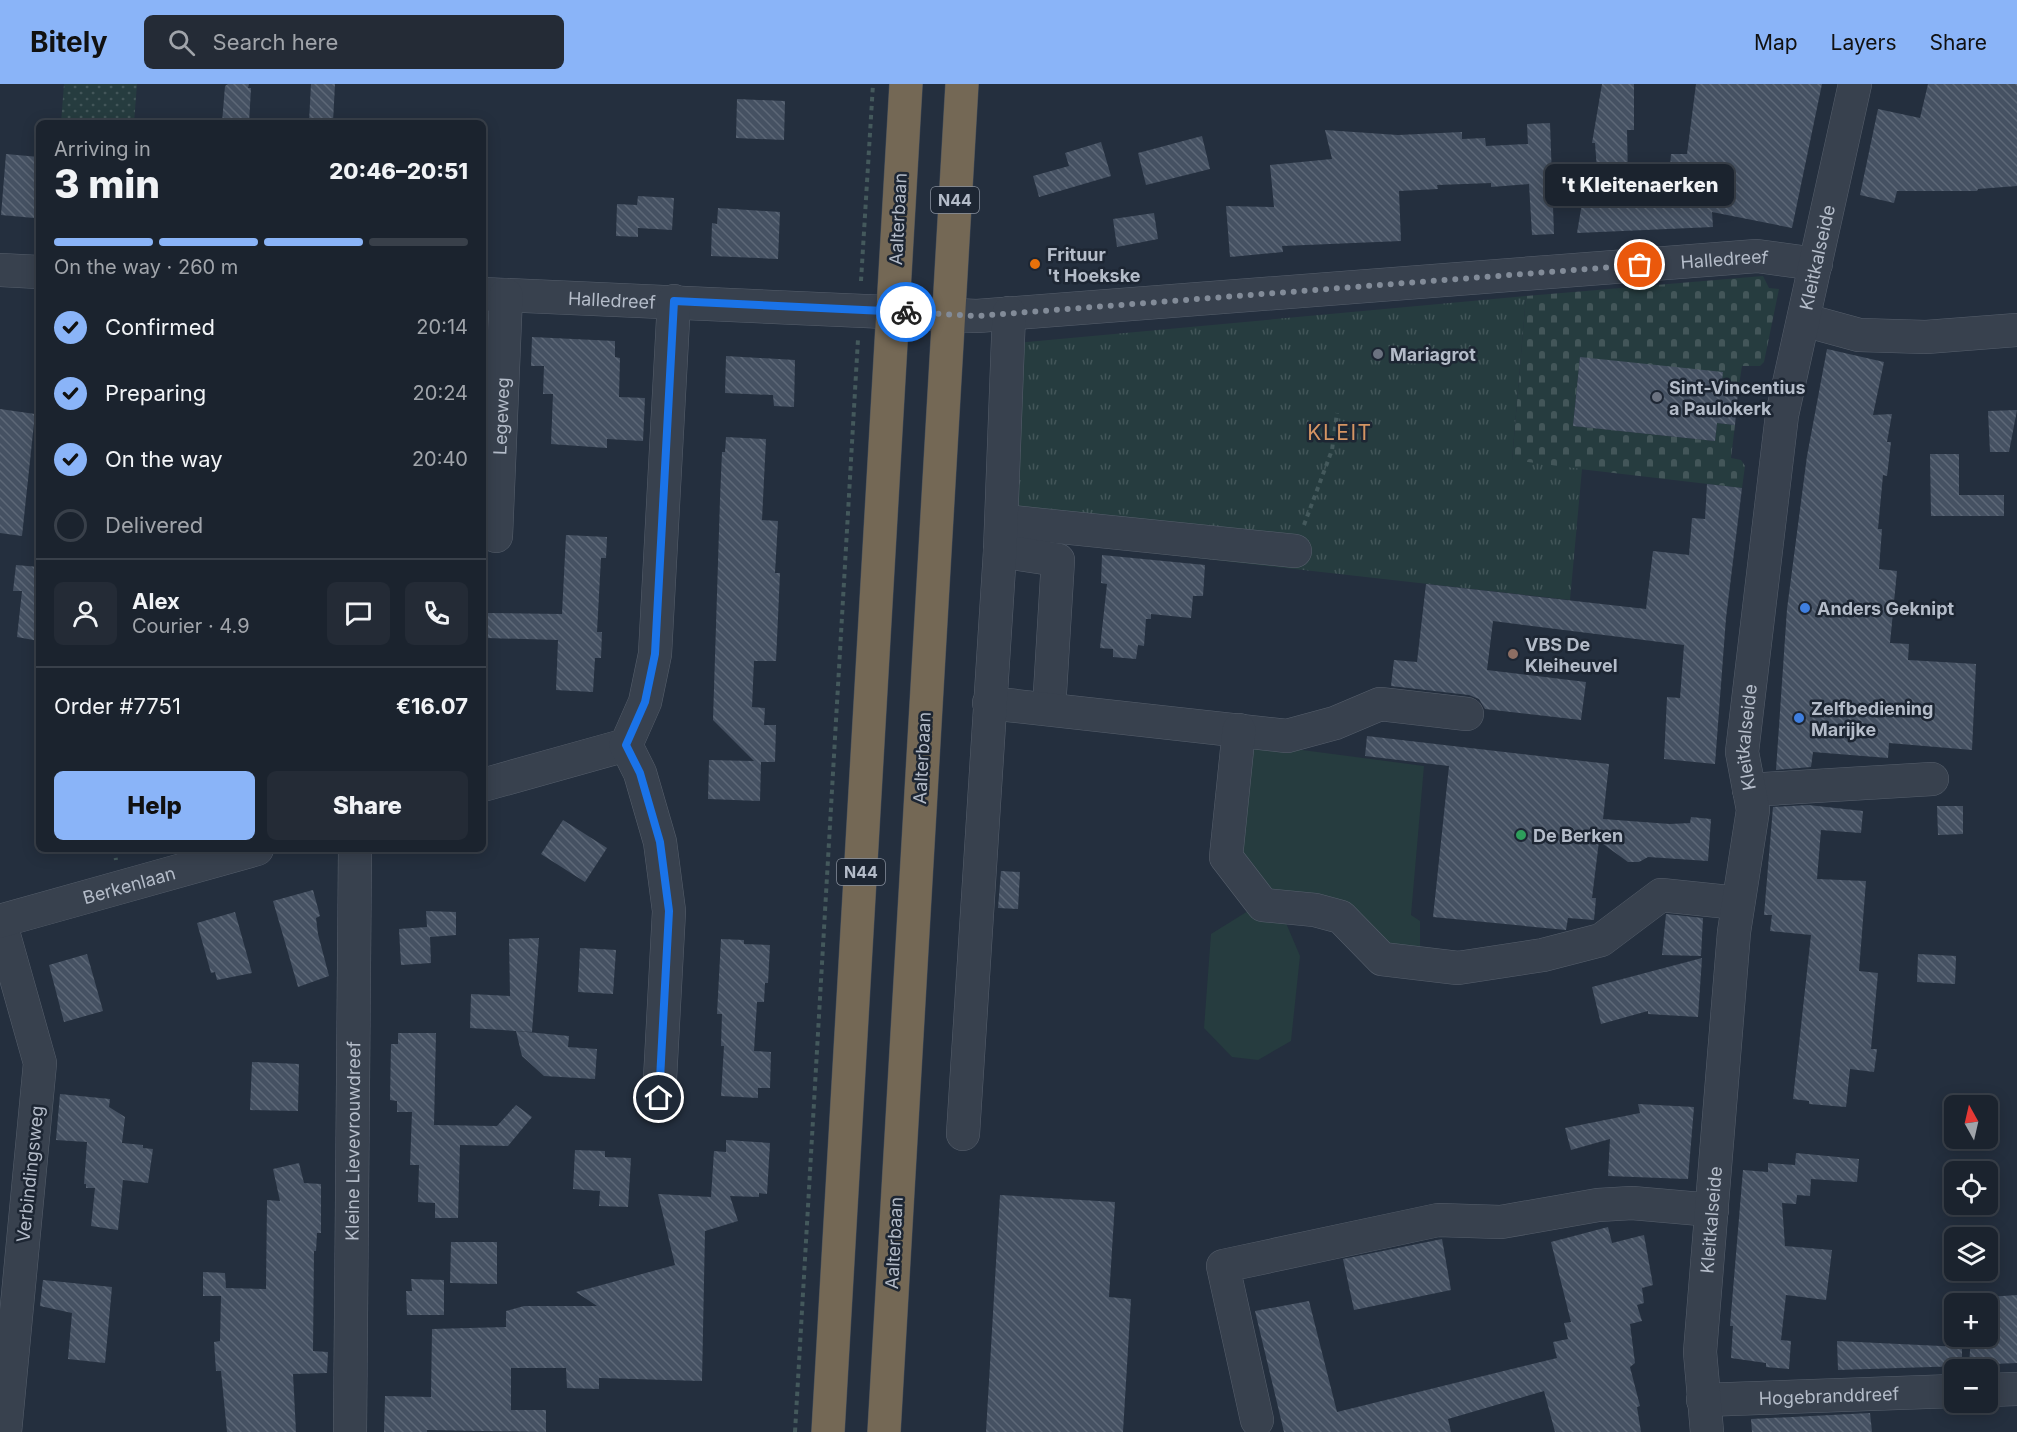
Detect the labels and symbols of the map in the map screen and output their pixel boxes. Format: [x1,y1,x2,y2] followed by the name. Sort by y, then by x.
[1546,163,1734,205] callout: 't Kleitenaerken
[885,172,911,266] street label: Aalterbaan
[931,187,979,213] road number: N44
[1795,203,1839,312] street label: Kleitkalseide
[1614,239,1665,290] pin
[1047,244,1141,286] place label: Frituur 't Hoekske
[1680,245,1770,272] street label: Halledreef
[1028,257,1042,271] marker: Frituur 't Hoekske
[876,282,936,342] courier
[567,287,657,312] street label: Halledreef
[1390,344,1476,365] place label: Mariagrot
[1371,347,1385,361] marker: Mariagrot
[489,377,513,455] street label: Legeweg
[1669,377,1806,419] place label: Sint-Vincentius a Paulokerk
[1650,390,1664,404] marker: Sint-Vincentius a Paulokerk
[1307,420,1373,445] district label: KLEIT
[1817,598,1954,619] place label: Anders Geknipt
[1798,601,1812,615] marker: Anders Geknipt
[1525,634,1618,676] place label: VBS De Kleiheuvel
[1506,647,1520,661] marker: VBS De Kleiheuvel
[1731,683,1761,792] street label: Kleitkalseide
[1811,698,1933,740] place label: Zelfbediening Marijke
[909,711,935,805] street label: Aalterbaan
[1792,711,1806,725] marker: Zelfbediening Marijke
[1533,825,1623,846] place label: De Berken
[1514,828,1528,842] marker: De Berken
[837,859,885,885] road number: N44
[80,862,178,908] street label: Berkenlaan
[341,1041,364,1241] street label: Kleine Lievevrouwdreef
[633,1072,684,1123] pin
[1944,1095,1998,1149] north arrow
[12,1104,48,1244] street label: Verbindingsweg
[1696,1165,1726,1274] street label: Kleitkalseide
[881,1196,907,1290] street label: Aalterbaan
[1758,1382,1900,1408] street label: Hogebranddreef

